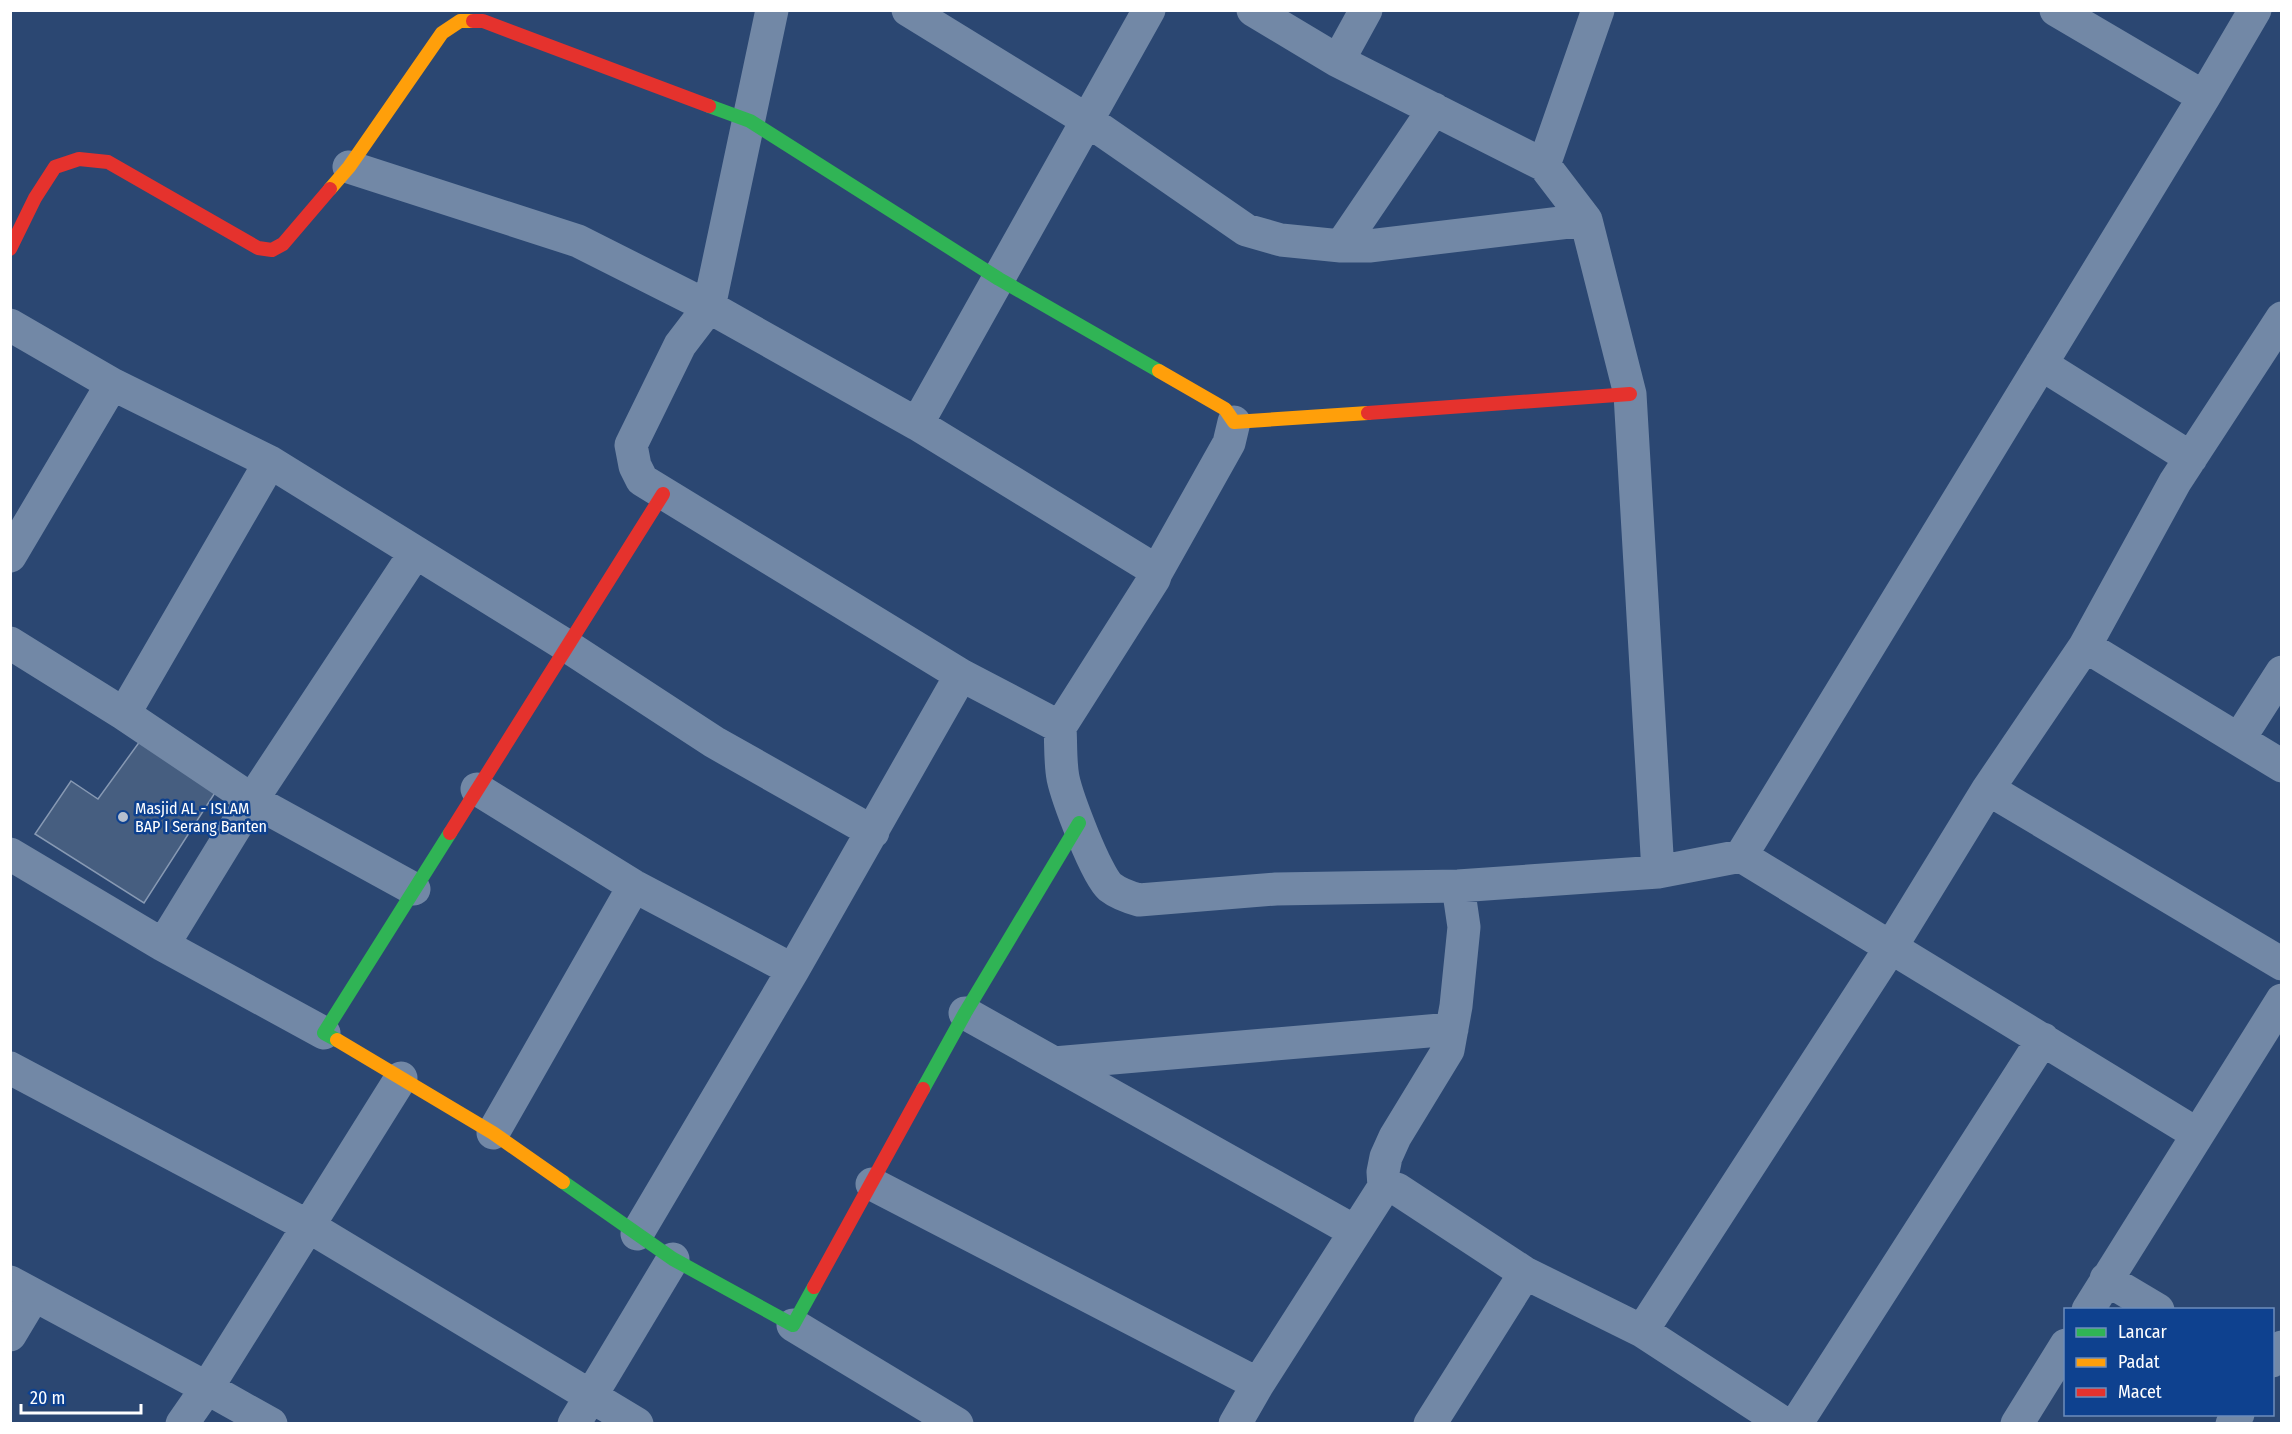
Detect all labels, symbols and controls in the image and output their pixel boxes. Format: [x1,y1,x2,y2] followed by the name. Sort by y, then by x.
[135,799,267,836] place label: Masjid AL - ISLAM BAP I Serang Banten
[116,810,130,824] marker: Masjid AL - ISLAM BAP I Serang Banten
[2064,1308,2274,1416] legend
[2118,1321,2167,1343] text: Lancar
[2118,1351,2160,1373] text: Padat
[21,1377,141,1415] scale bar
[2118,1381,2162,1403] text: Macet
[30,1387,65,1409] text: 20 m

